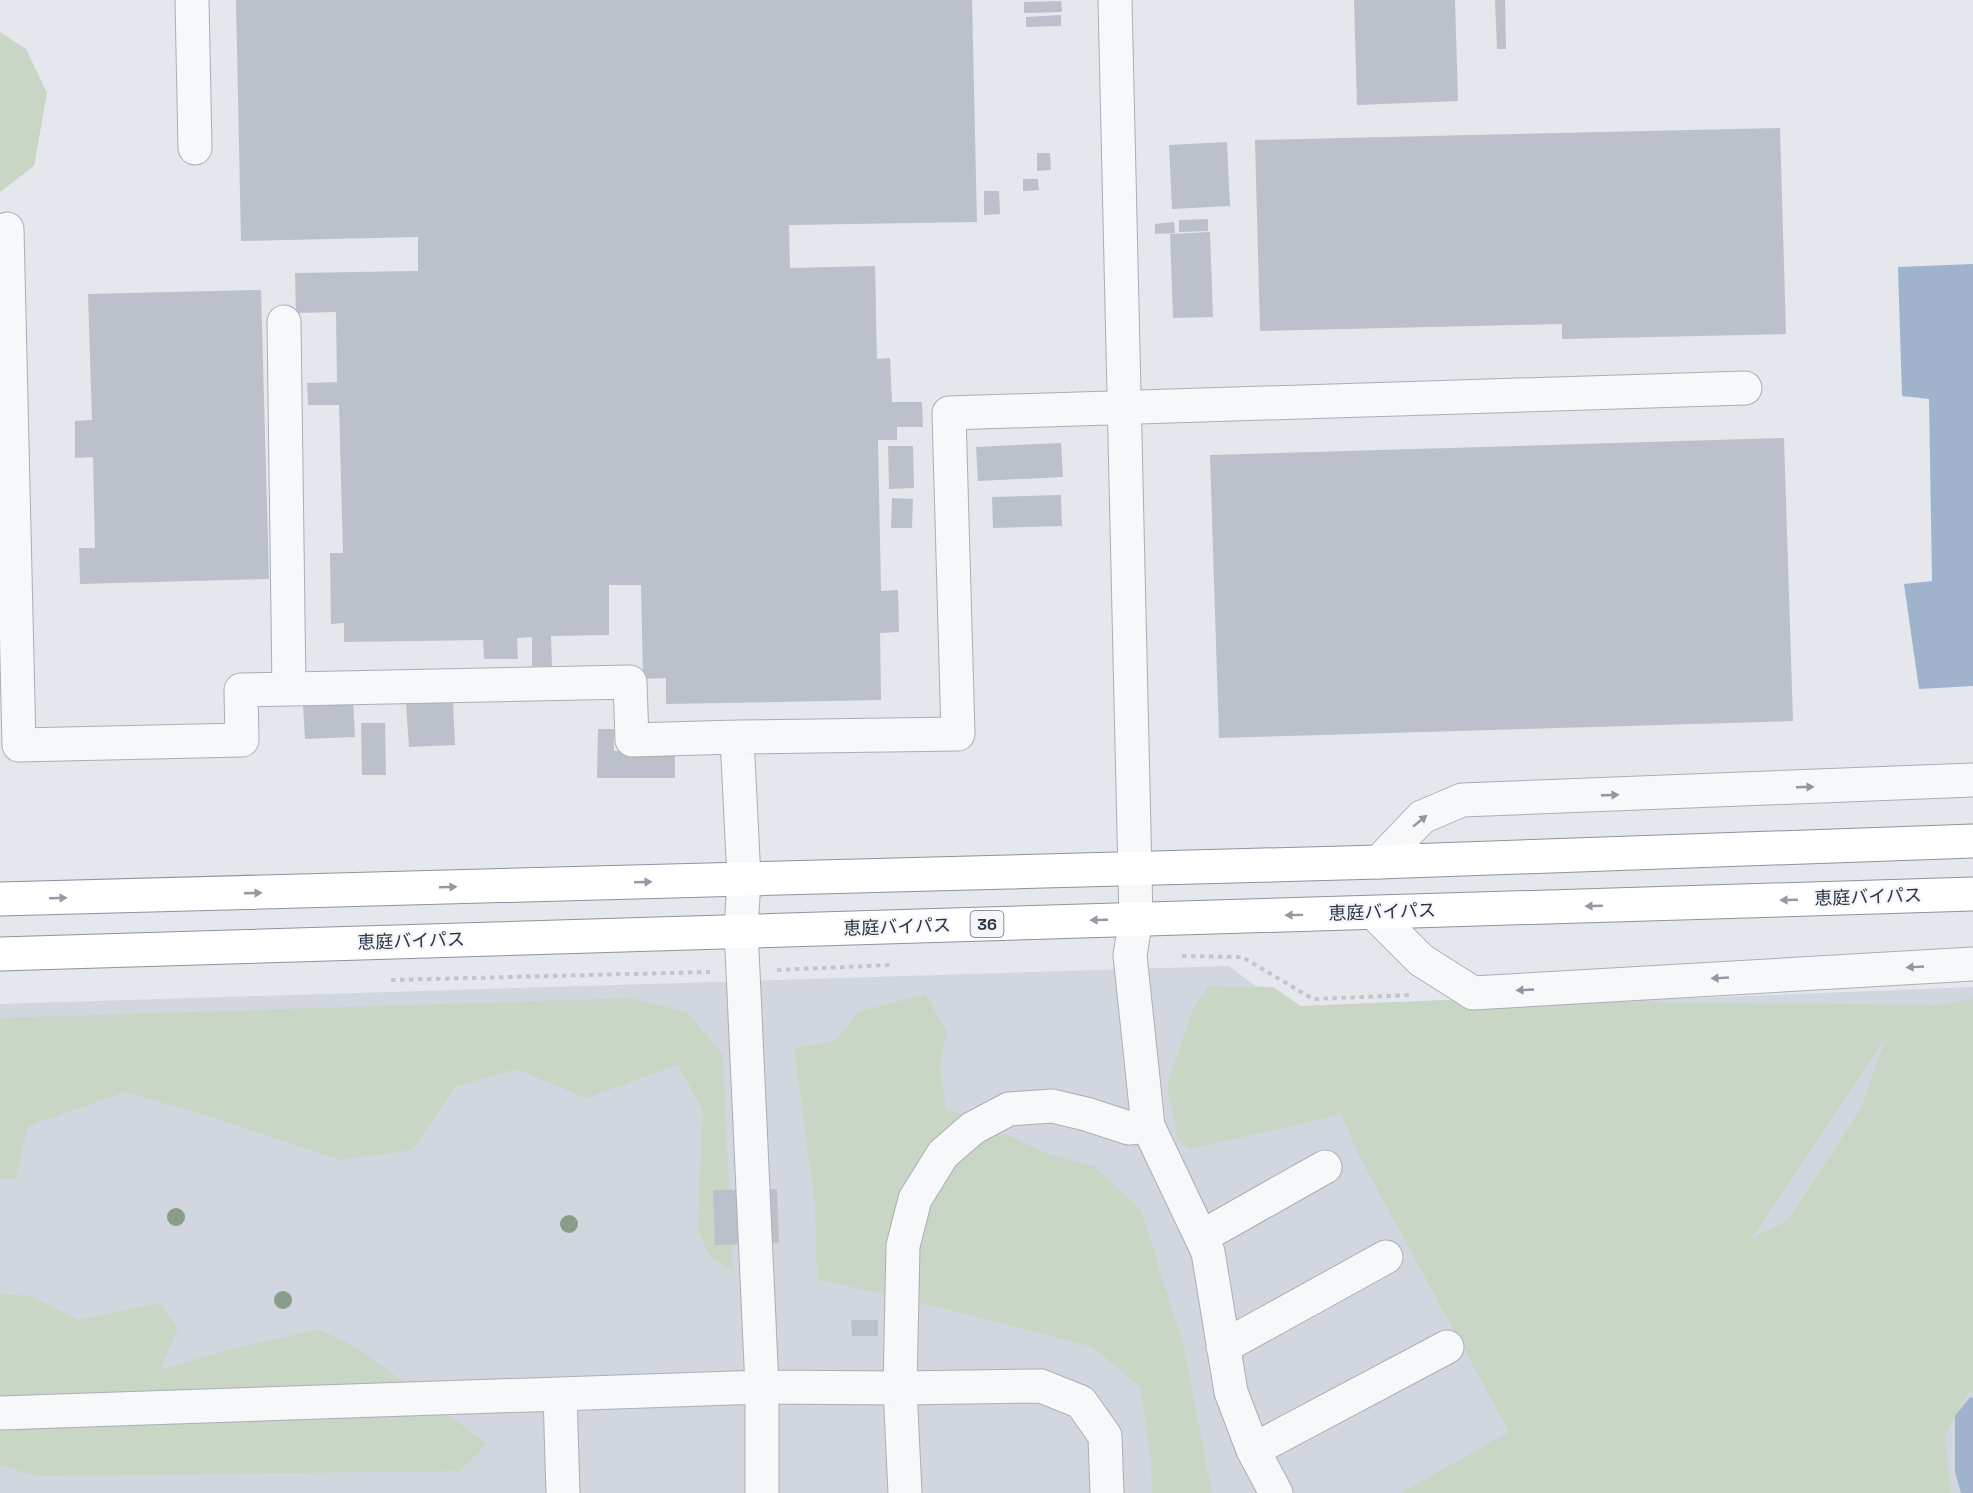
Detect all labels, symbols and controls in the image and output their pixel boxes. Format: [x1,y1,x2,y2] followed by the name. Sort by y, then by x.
[1795,783,1814,792] one-way arrow
[1600,791,1619,800] one-way arrow
[1412,815,1428,827] one-way arrow
[634,877,653,887] one-way arrow
[439,883,458,892] one-way arrow
[1814,883,1922,910] street label: 恵庭バイパス
[244,888,263,897] one-way arrow
[49,893,68,903] one-way arrow
[1779,895,1798,904] one-way arrow
[1328,898,1436,925] street label: 恵庭バイパス
[1584,901,1603,910] one-way arrow
[1284,910,1303,920] one-way arrow
[970,911,1004,937] road number: 36
[843,913,951,940] street label: 恵庭バイパス
[1089,916,1108,925] one-way arrow
[357,927,465,954] street label: 恵庭バイパス
[1905,963,1924,972] one-way arrow
[1710,974,1729,983] one-way arrow
[1516,985,1535,994] one-way arrow

